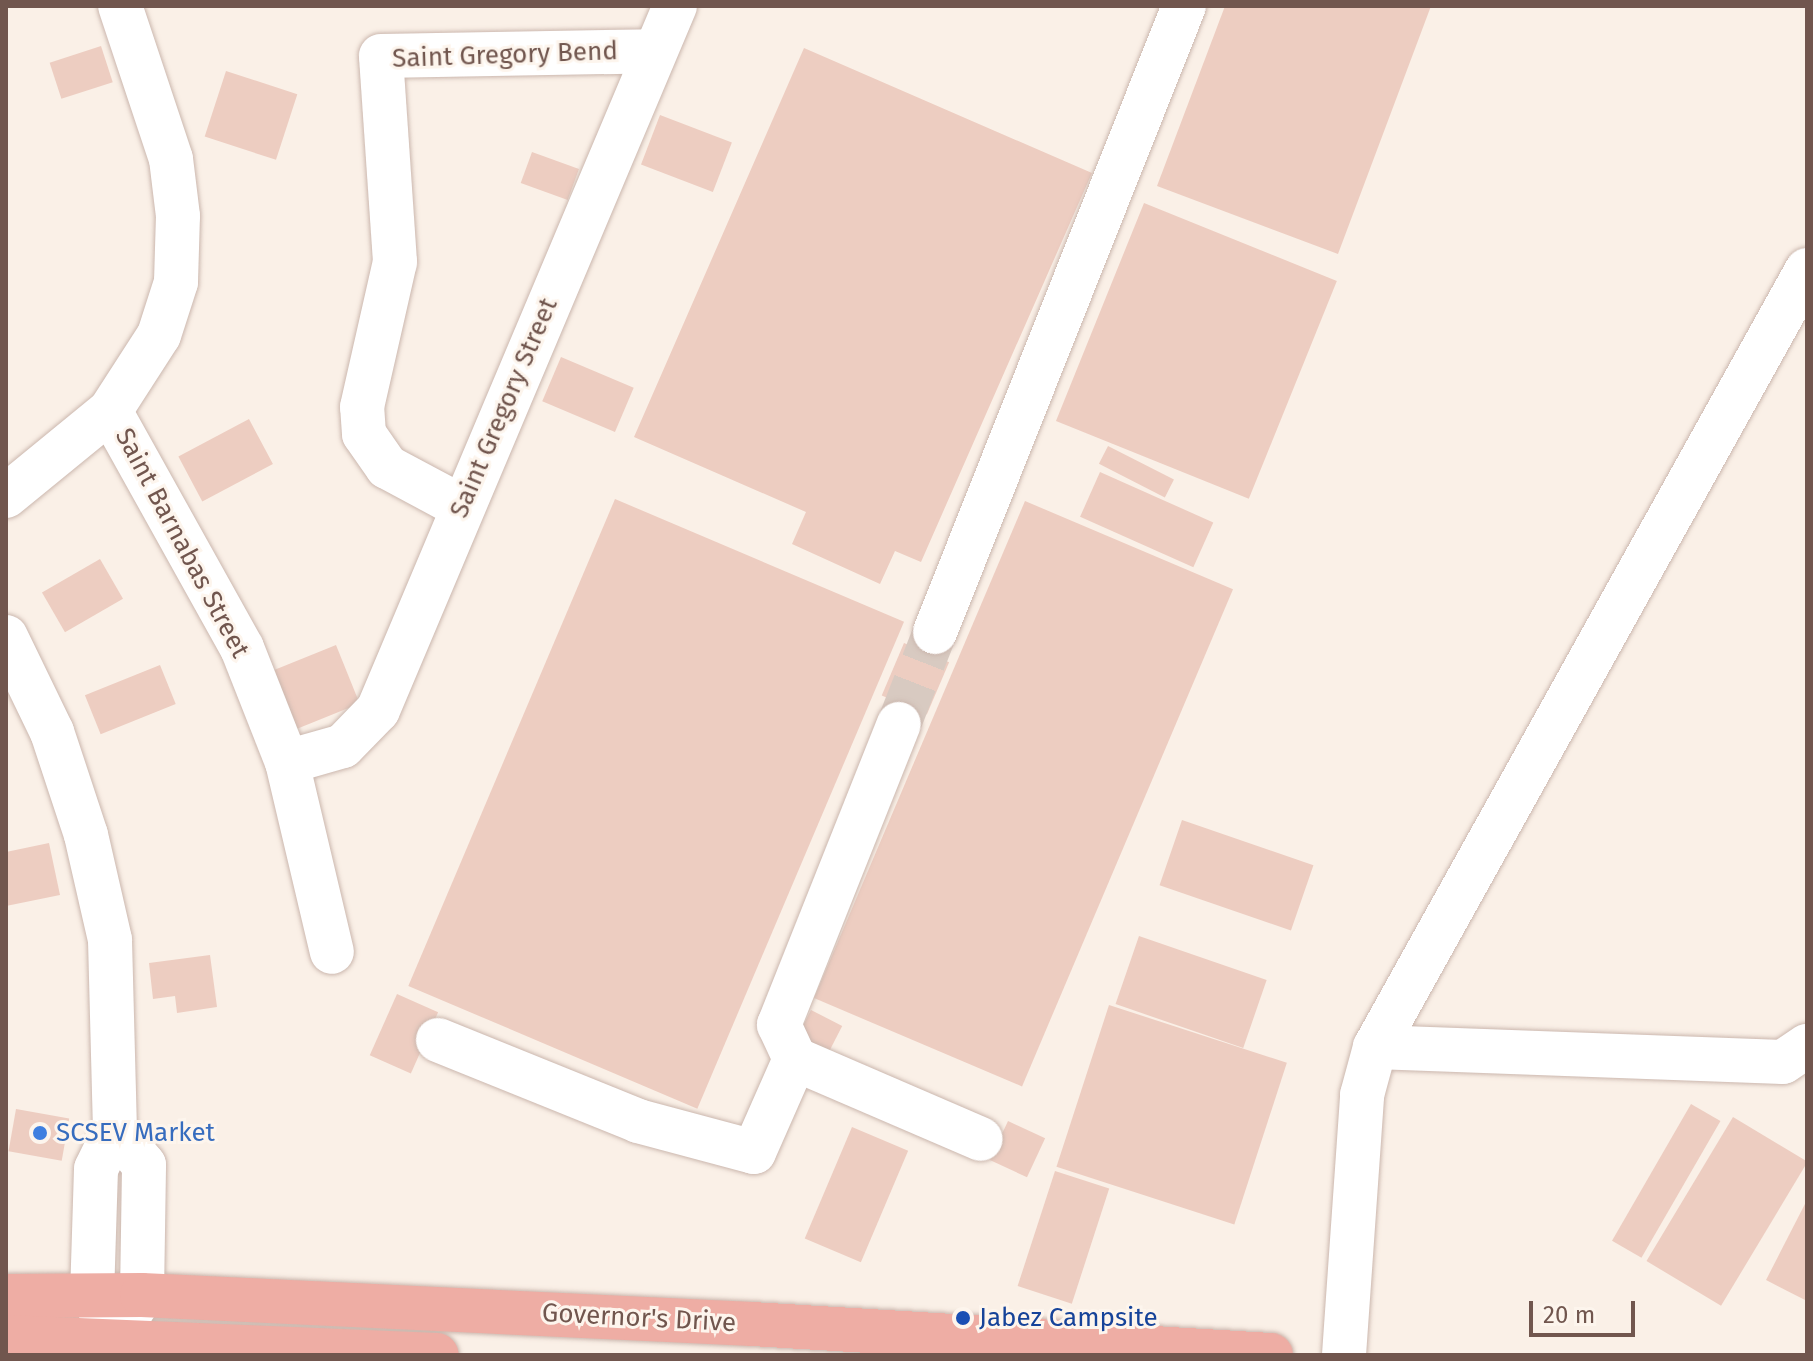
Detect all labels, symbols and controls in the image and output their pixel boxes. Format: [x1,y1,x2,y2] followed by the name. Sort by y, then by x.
[392,35,618,75] street label: Saint Gregory Bend
[444,293,564,523] street label: Saint Gregory Street
[108,423,256,663] street label: Saint Barnabas Street
[56,1117,215,1149] place label: SCSEV Market
[31,1124,49,1142] marker: SCSEV Market
[1533,1285,1639,1335] scale bar
[541,1297,737,1339] street label: Governor's Drive
[1543,1301,1595,1329] text: 20 m
[979,1302,1158,1334] place label: Jabez Campsite
[954,1309,972,1327] marker: Jabez Campsite

